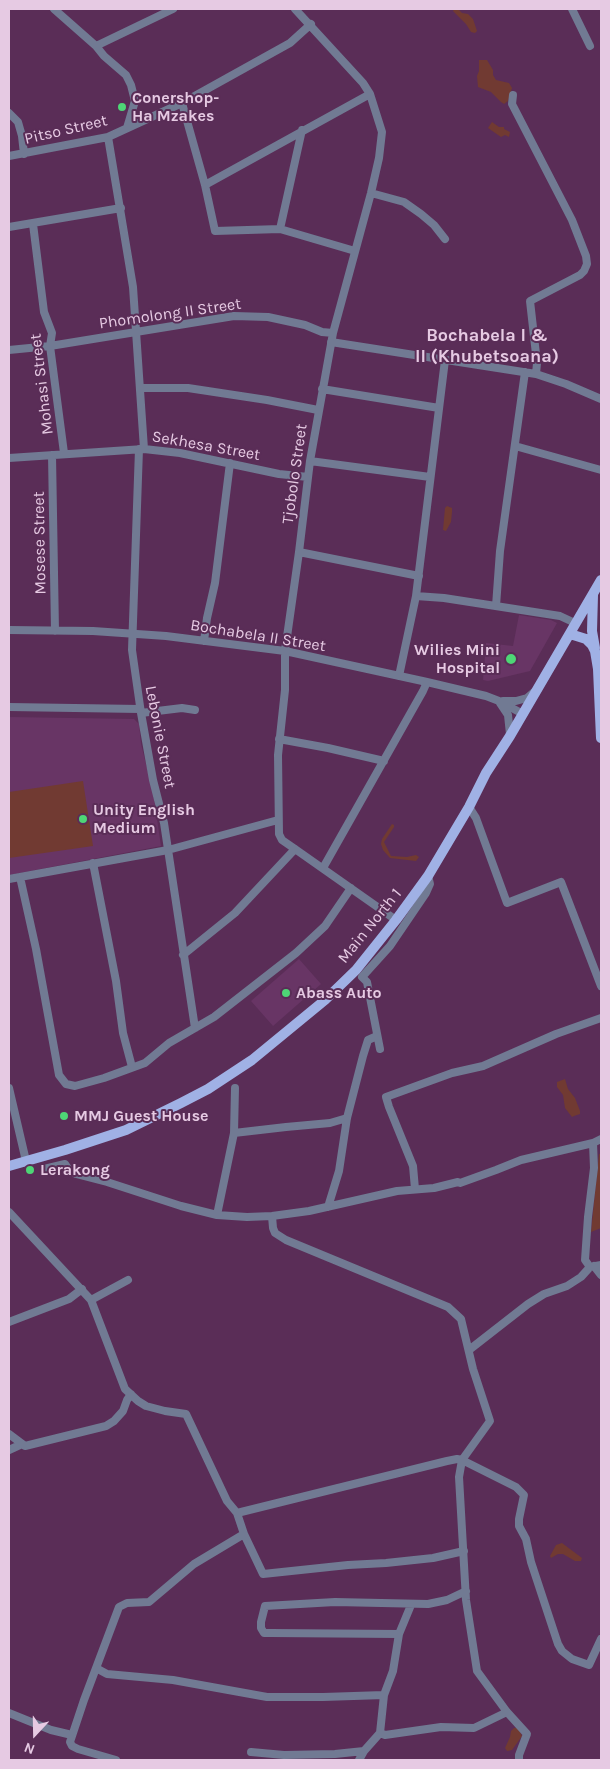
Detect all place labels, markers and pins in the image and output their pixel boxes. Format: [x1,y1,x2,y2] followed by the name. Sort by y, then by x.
[132,88,219,126] place label: Conershop- Ha Mzakes
[116,101,128,113] marker: Conershop- Ha Mzakes
[414,640,500,678] place label: Wilies Mini Hospital
[504,652,518,666] marker: Wilies Mini Hospital
[93,800,195,838] place label: Unity English Medium
[77,813,89,825] marker: Unity English Medium
[296,983,382,1003] place label: Abass Auto
[280,987,292,999] marker: Abass Auto
[74,1106,209,1126] place label: MMJ Guest House
[58,1110,70,1122] marker: MMJ Guest House
[40,1160,110,1180] place label: Lerakong
[24,1164,36,1176] marker: Lerakong

